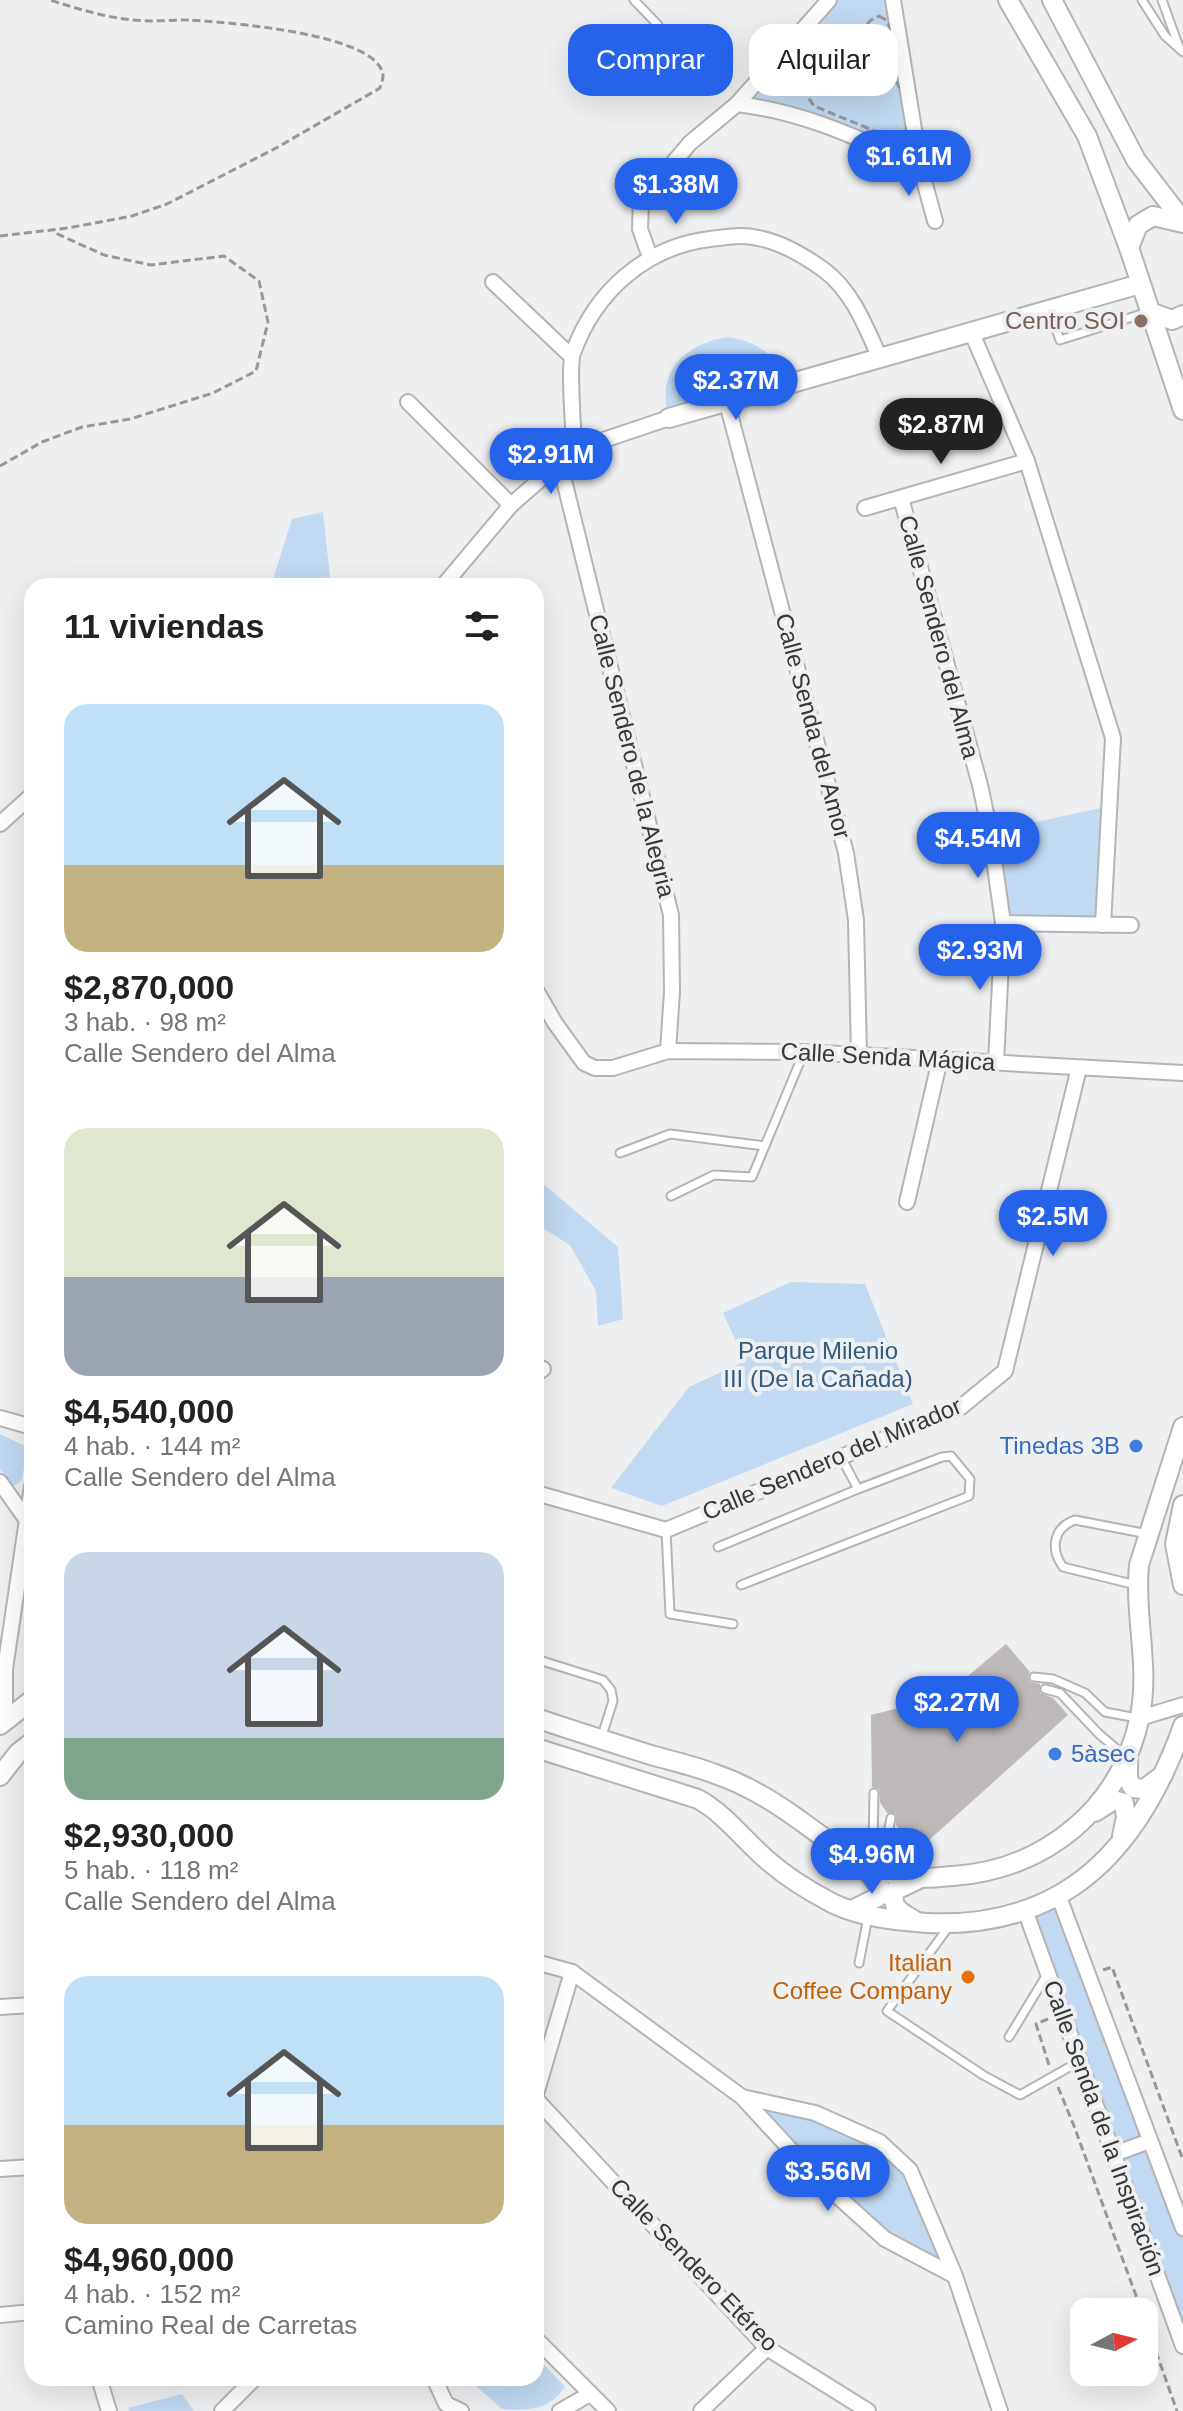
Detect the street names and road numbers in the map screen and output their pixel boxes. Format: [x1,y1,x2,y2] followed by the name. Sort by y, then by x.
[894,512,985,762] street label: Calle Sendero del Alma
[770,610,857,841] street label: Calle Senda del Amor
[584,612,681,901] street label: Calle Sendero de la Alegria
[780,1037,997,1076] street label: Calle Senda Mágica
[698,1392,965,1525] street label: Calle Sendero del Mirador
[1038,1977,1171,2279] street label: Calle Senda de la Inspiración
[605,2173,784,2357] street label: Calle Sendero Etéreo

